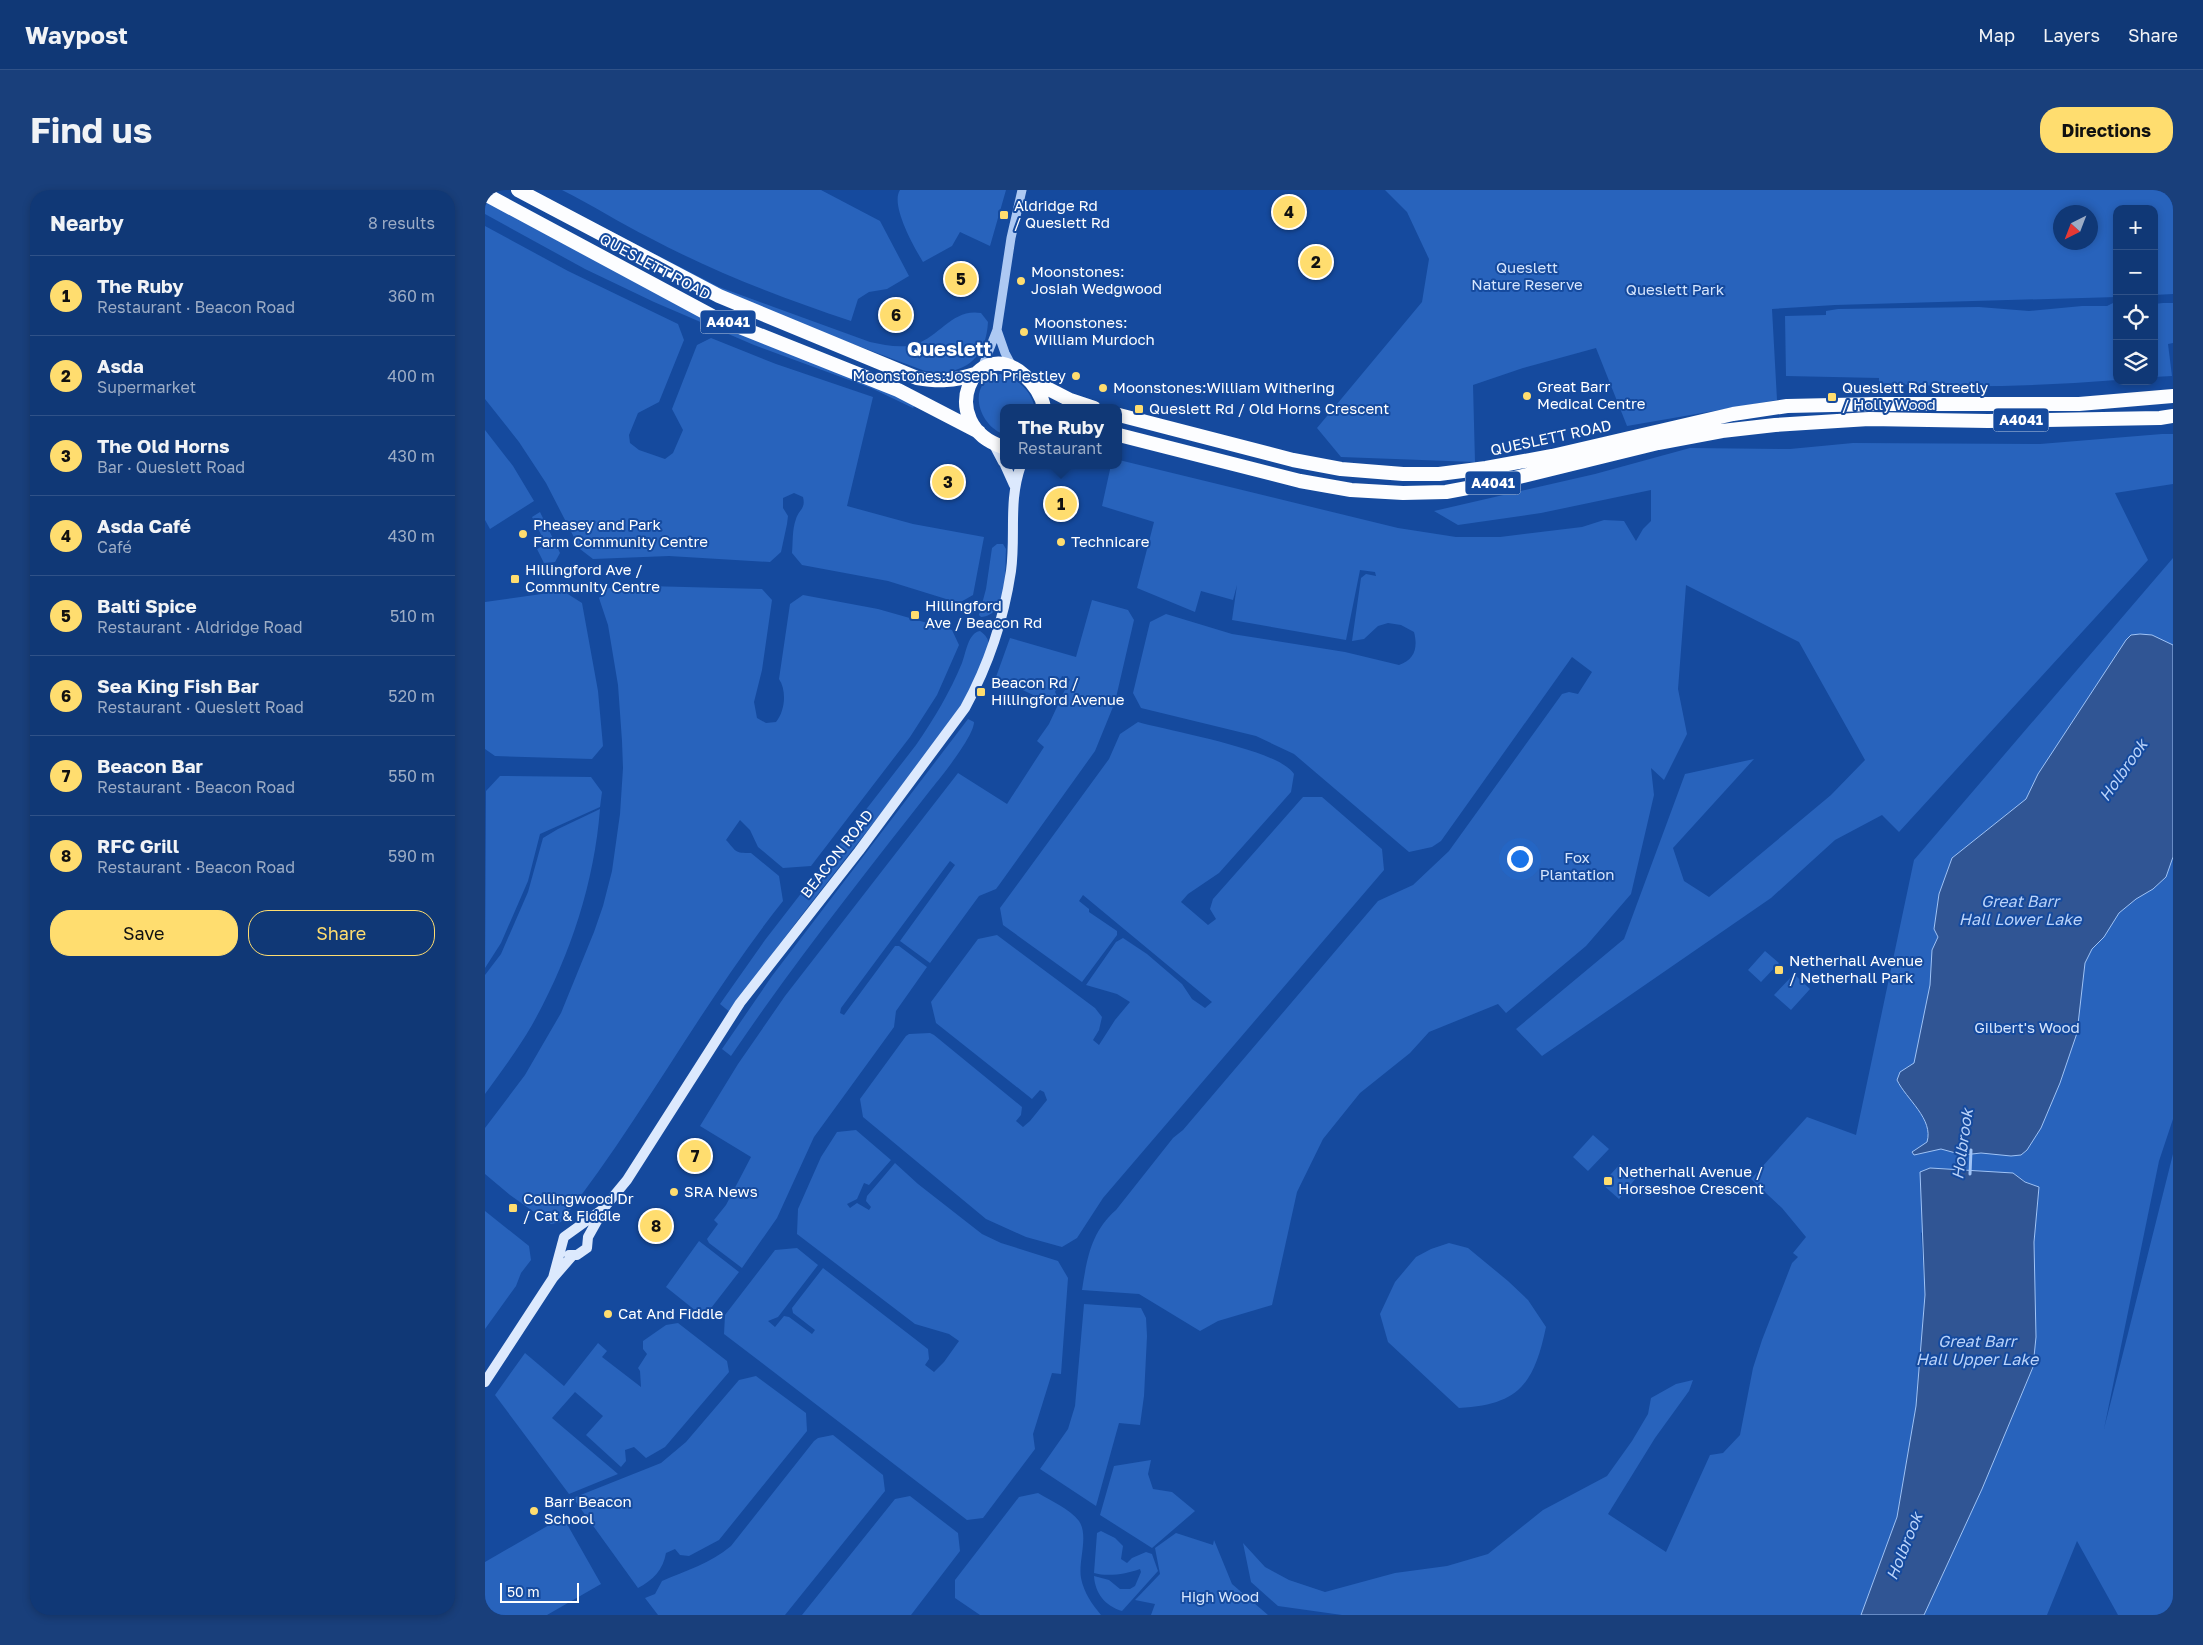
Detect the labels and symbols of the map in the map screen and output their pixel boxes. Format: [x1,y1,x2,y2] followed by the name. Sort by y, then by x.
[1273,193,1305,231] pin: 4
[1014,196,1110,231] place label: Aldridge Rd / Queslett Rd
[2053,205,2098,250] north arrow
[998,209,1010,221] marker: Aldridge Rd / Queslett Rd
[597,229,714,303] street label: QUESLETT ROAD
[1300,243,1332,281] pin: 2
[1471,258,1583,293] park label: Queslett Nature Reserve
[945,260,977,298] pin: 5
[1031,262,1162,297] place label: Moonstones: Josiah Wedgwood
[1015,275,1027,287] marker: Moonstones: Josiah Wedgwood
[1626,280,1725,298] park label: Queslett Park
[880,296,912,334] pin: 6
[701,310,755,334] road number: A4041
[1034,313,1155,348] place label: Moonstones: William Murdoch
[1018,326,1030,338] marker: Moonstones: William Murdoch
[907,336,991,360] district label: Queslett
[853,366,1067,384] place label: Moonstones:Joseph Priestley
[1070,370,1082,382] marker: Moonstones:Joseph Priestley
[1537,377,1646,412] place label: Great Barr Medical Centre
[1113,378,1335,396] place label: Moonstones:William Withering
[1842,378,1989,413] place label: Queslett Rd Streetly / Holly Wood
[1097,382,1109,394] marker: Moonstones:William Withering
[1521,390,1533,402] marker: Great Barr Medical Centre
[1826,391,1838,403] marker: Queslett Rd Streetly / Holly Wood
[1149,399,1389,417] place label: Queslett Rd / Old Horns Crescent
[1133,403,1145,415] marker: Queslett Rd / Old Horns Crescent
[1993,408,2049,432] road number: A4041
[1489,415,1613,459] street label: QUESLETT ROAD
[932,463,964,501] pin: 3
[1465,472,1521,494] road number: A4041
[1045,485,1077,523] pin: 1
[533,515,708,550] place label: Pheasey and Park Farm Community Centre
[517,528,529,540] marker: Pheasey and Park Farm Community Centre
[1071,532,1150,550] place label: Technicare
[1055,536,1067,548] marker: Technicare
[525,560,660,595] place label: Hillingford Ave / Community Centre
[509,573,521,585] marker: Hillingford Ave / Community Centre
[925,596,1042,631] place label: Hillingford Ave / Beacon Rd
[909,609,921,621] marker: Hillingford Ave / Beacon Rd
[991,673,1125,708] place label: Beacon Rd / Hillingford Avenue
[975,686,987,698] marker: Beacon Rd / Hillingford Avenue
[2094,734,2153,805] water label: Holbrook
[796,806,876,901] street label: BEACON ROAD
[1507,846,1533,872] your location
[1540,848,1614,883] park label: Fox Plantation
[1959,891,2083,929] water label: Great Barr Hall Lower Lake
[1789,951,1923,986] place label: Netherhall Avenue / Netherhall Park
[1773,964,1785,976] marker: Netherhall Avenue / Netherhall Park
[1974,1018,2080,1036] park label: Gilbert's Wood
[1947,1105,1977,1181] water label: Holbrook
[679,1137,711,1175] pin: 7
[1618,1162,1764,1197] place label: Netherhall Avenue / Horseshoe Crescent
[1602,1175,1614,1187] marker: Netherhall Avenue / Horseshoe Crescent
[684,1182,758,1200] place label: SRA News
[668,1186,680,1198] marker: SRA News
[523,1189,634,1224] place label: Collingwood Dr / Cat & Fiddle
[507,1202,519,1214] marker: Collingwood Dr / Cat & Fiddle
[640,1207,672,1245] pin: 8
[618,1304,724,1322] place label: Cat And Fiddle
[602,1308,614,1320] marker: Cat And Fiddle
[1916,1331,2040,1369] water label: Great Barr Hall Upper Lake
[544,1492,632,1527] place label: Barr Beacon School
[528,1505,540,1517] marker: Barr Beacon School
[1881,1508,1927,1583] water label: Holbrook
[500,1580,579,1603] scale bar
[1181,1587,1259,1605] park label: High Wood

